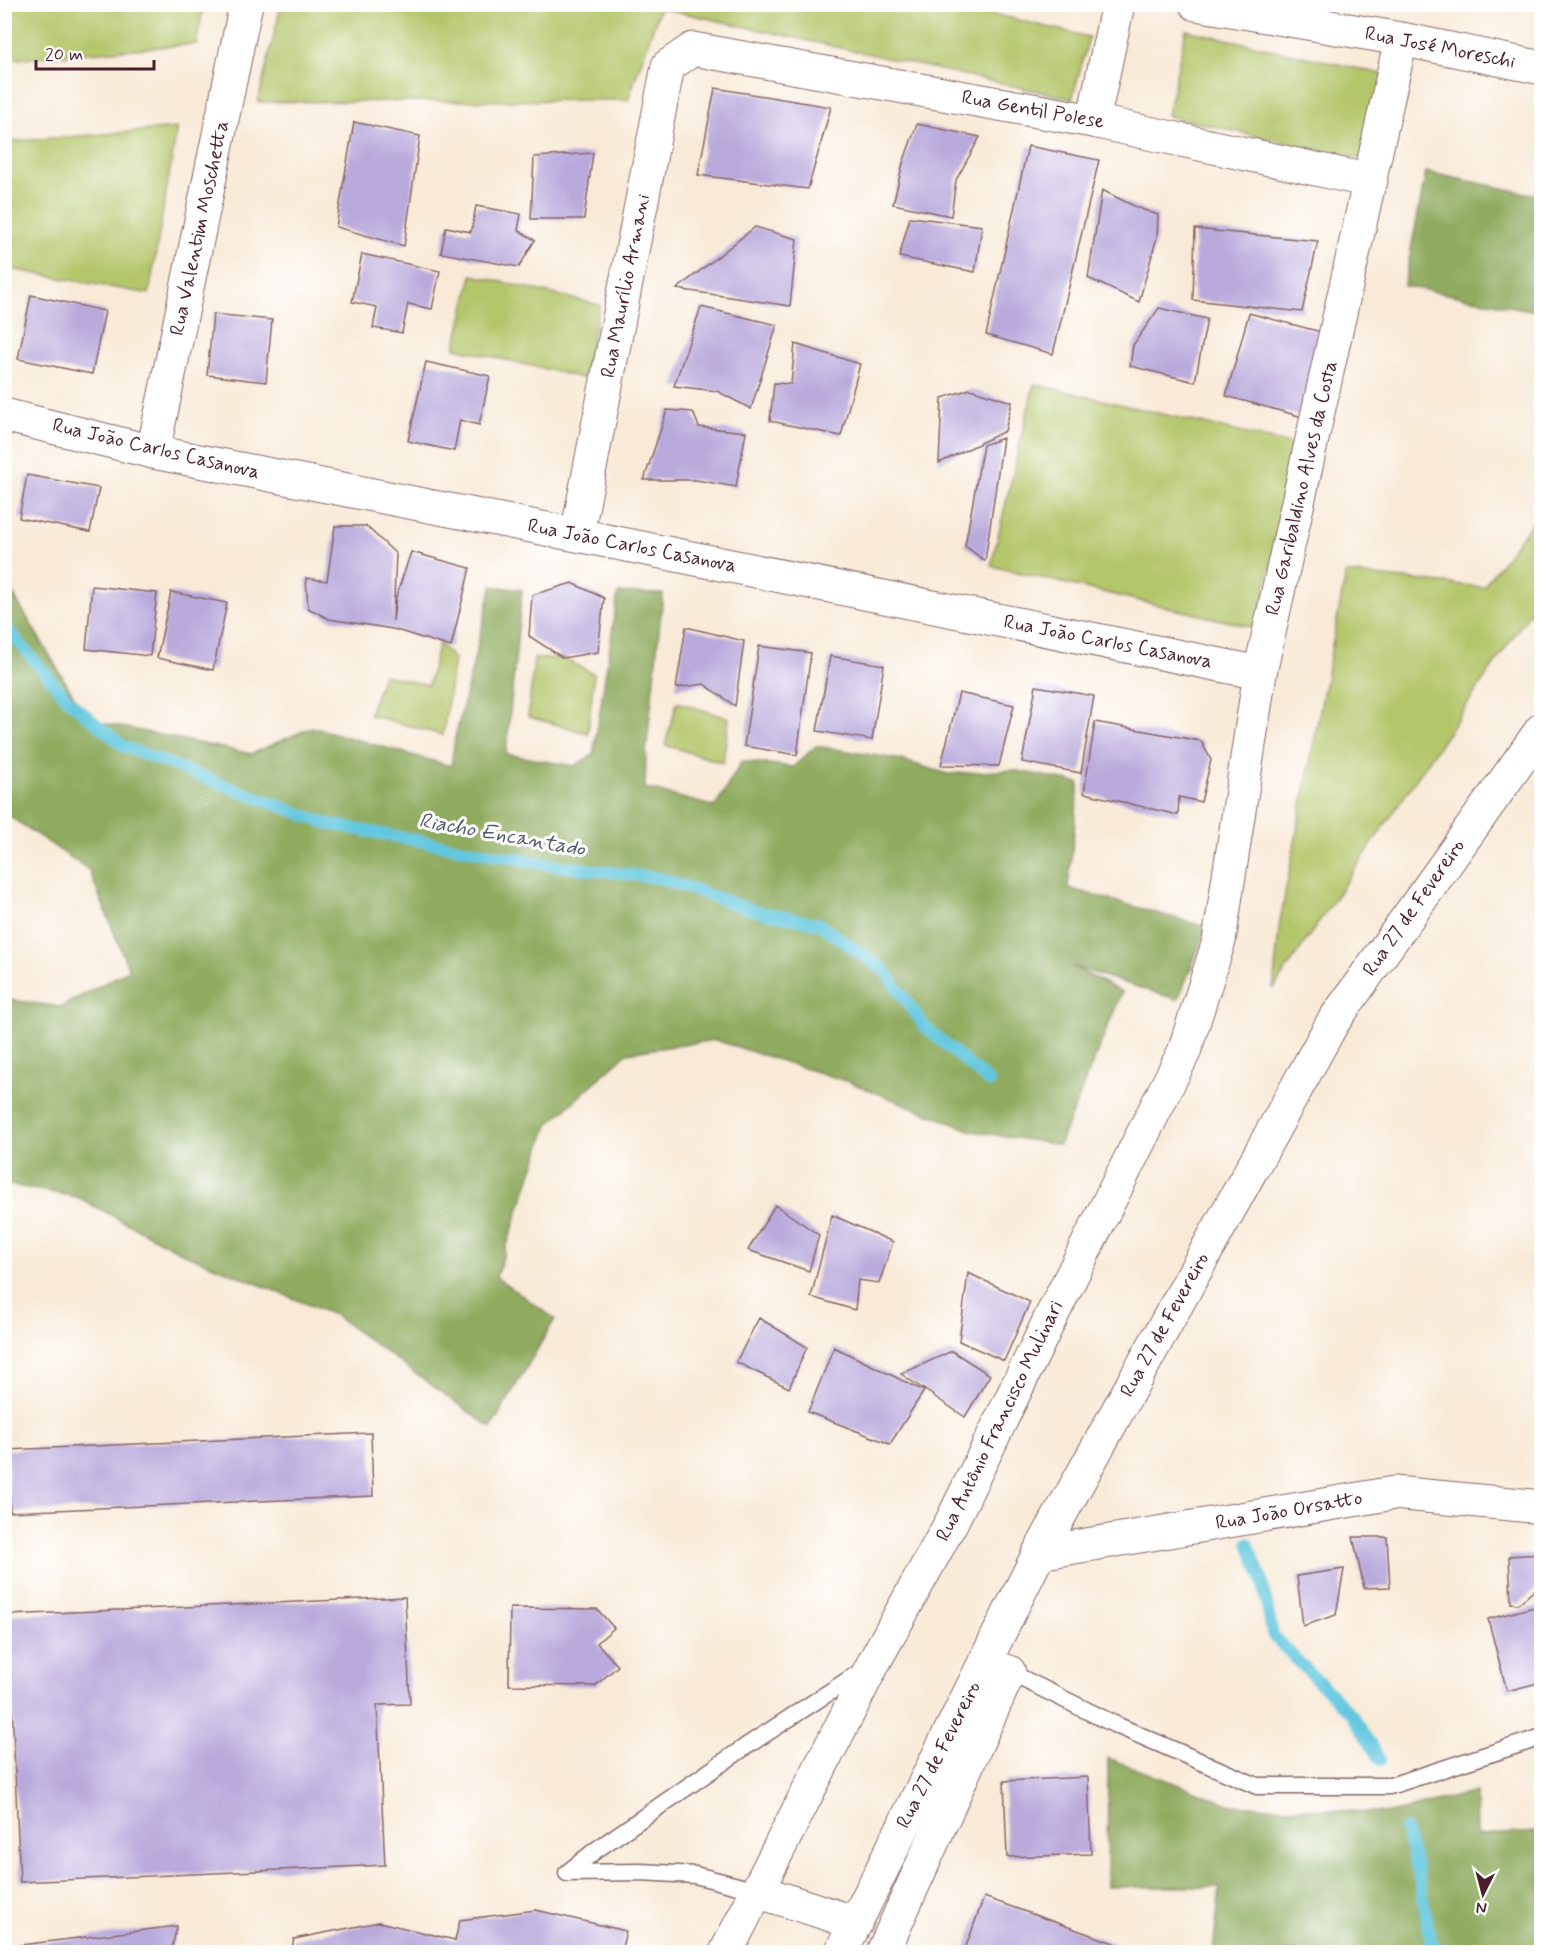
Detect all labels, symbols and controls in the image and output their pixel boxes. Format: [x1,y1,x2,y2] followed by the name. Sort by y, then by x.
[1362,20,1518,76] street label: Rua José Moreschi
[36,33,154,71] scale bar
[45,43,83,67] text: 20 m
[959,84,1107,136] street label: Rua Gentil Polese
[164,118,236,338] street label: Rua Valentim Moschetta
[595,192,657,380] street label: Rua Maurílio Armani
[1260,358,1344,618] street label: Rua Garibaldino Alves da Costa
[50,412,262,486] street label: Rua João Carlos Casanova
[525,513,739,579] street label: Rua João Carlos Casanova
[1001,609,1215,675] street label: Rua João Carlos Casanova
[417,807,589,864] water label: Riacho Encantado
[1357,834,1471,982] street label: Rua 27 de Fevereiro
[1114,1248,1216,1402] street label: Rua 27 de Fevereiro
[930,1296,1070,1546] street label: Rua Antônio Francisco Mulinari
[1214,1485,1364,1537] street label: Rua João Orsatto
[890,1677,988,1833] street label: Rua 27 de Fevereiro
[1453,1864,1513,1924] north arrow
[1475,1896,1488,1918] text: N

